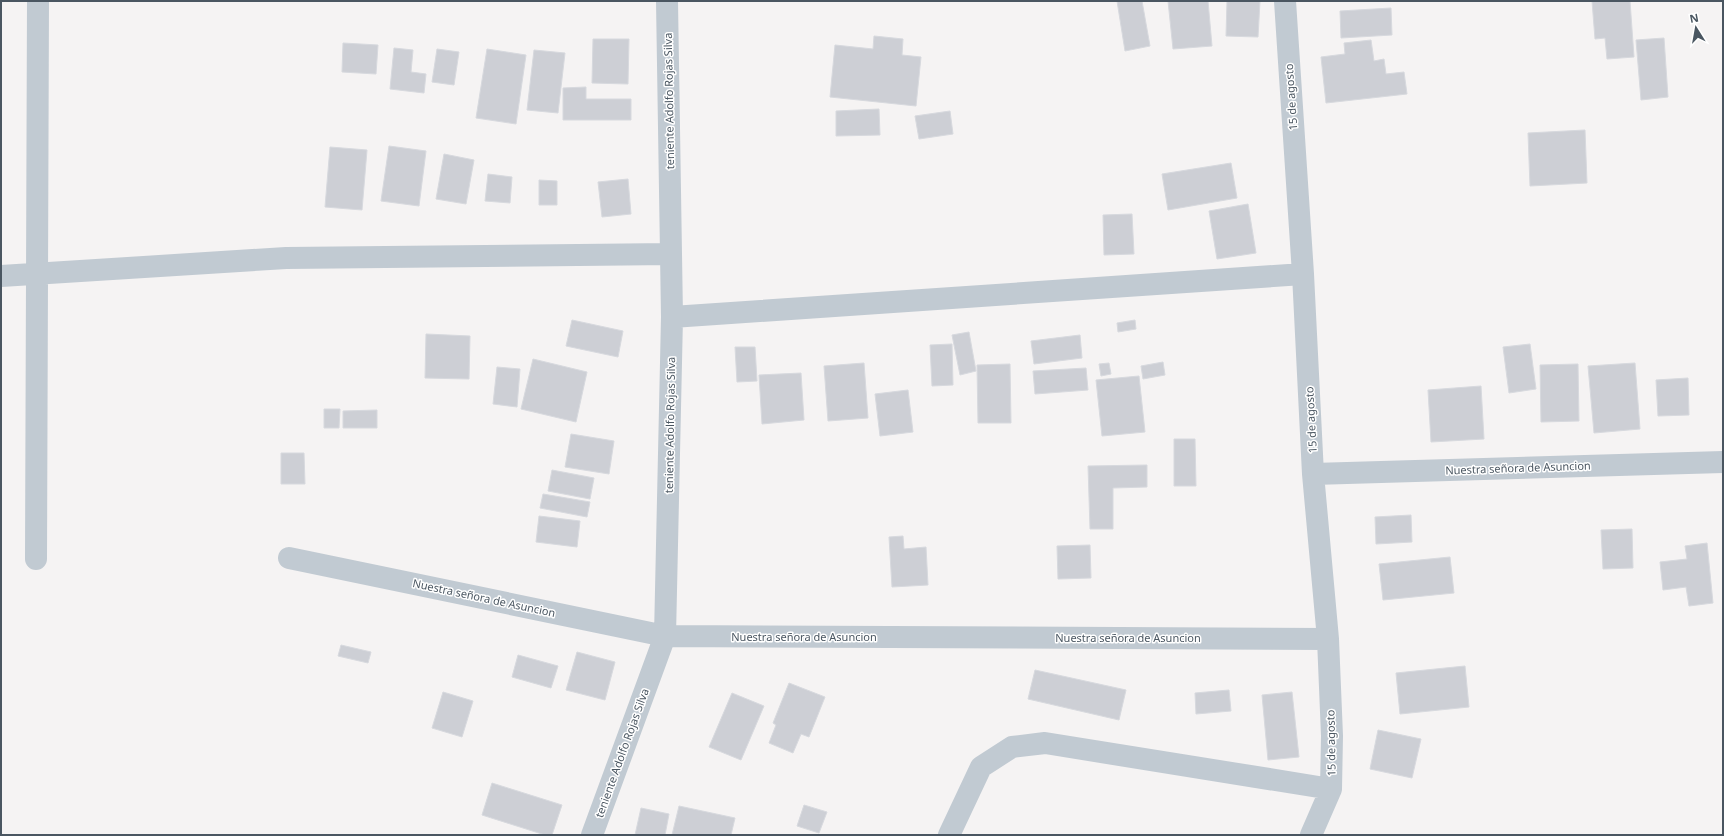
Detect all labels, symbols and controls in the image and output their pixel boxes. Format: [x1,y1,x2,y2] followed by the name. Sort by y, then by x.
[1676,8,1716,48] north arrow
[1688,9,1700,26] text: N
[660,33,677,169] street label: teniente Adolfo Rojas Silva
[1281,63,1300,131] street label: 15 de agosto
[661,357,678,493] street label: teniente Adolfo Rojas Silva
[1301,386,1320,454] street label: 15 de agosto
[1445,457,1591,478] street label: Nuestra señora de Asuncion
[411,575,557,620] street label: Nuestra señora de Asuncion
[731,629,877,644] street label: Nuestra señora de Asuncion
[1055,630,1201,645] street label: Nuestra señora de Asuncion
[591,686,652,820] street label: teniente Adolfo Rojas Silva
[1322,709,1339,777] street label: 15 de agosto

